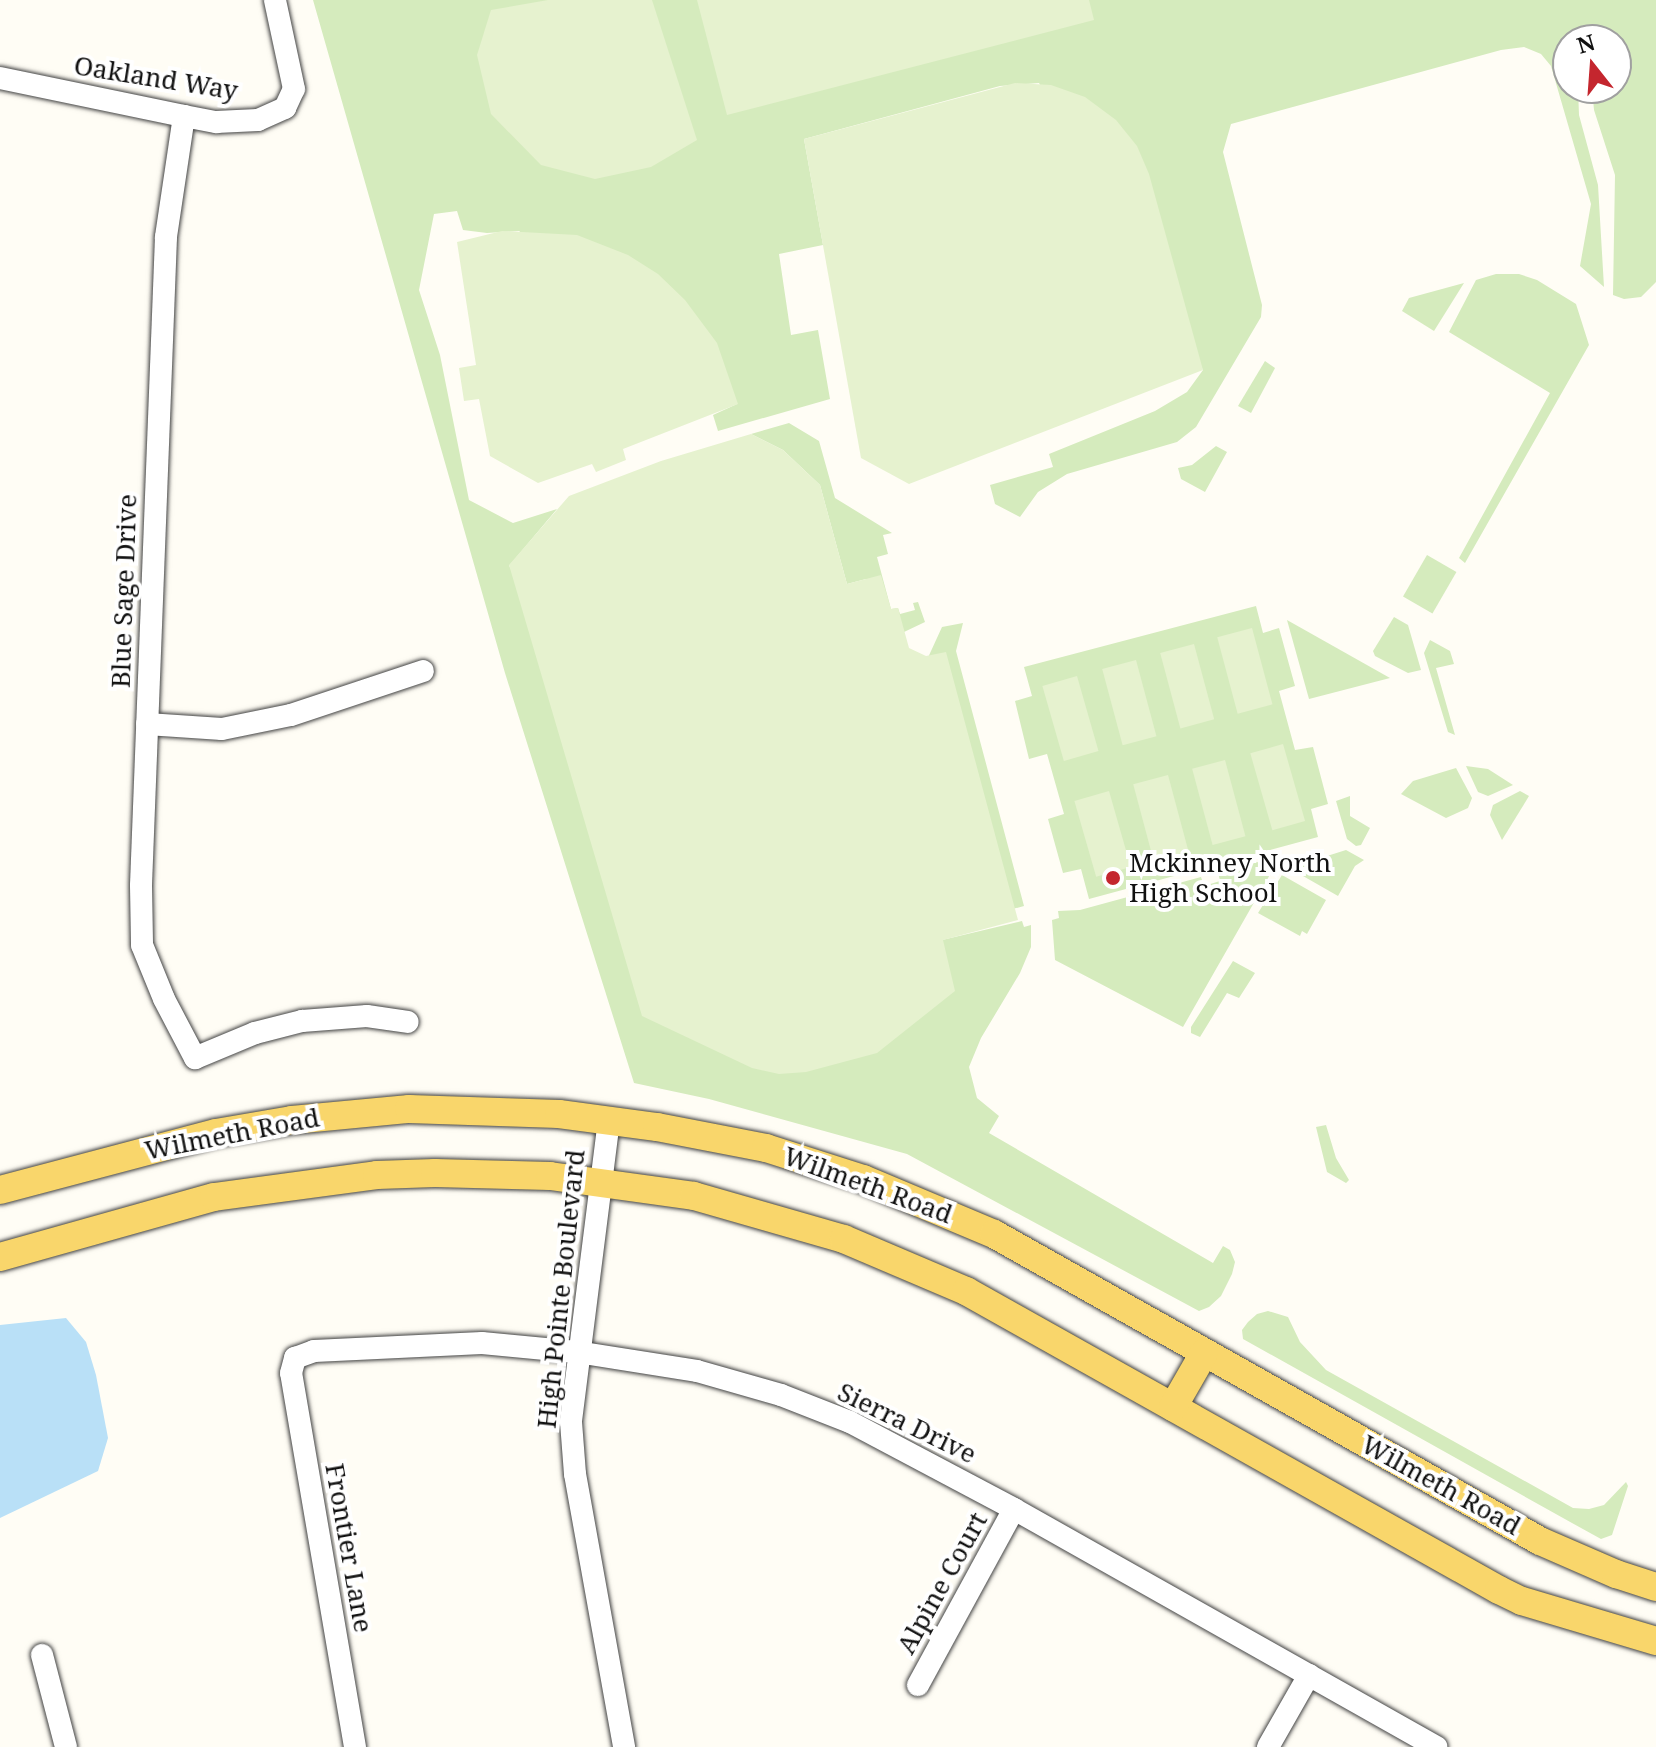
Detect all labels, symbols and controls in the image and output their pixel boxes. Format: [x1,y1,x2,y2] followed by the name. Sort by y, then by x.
[1552,24,1632,104] north arrow
[1573,26,1598,60] text: N
[72,50,240,106] street label: Oakland Way
[105,493,143,689] street label: Blue Sage Drive
[1129,847,1331,908] place label: Mckinney North High School
[1104,869,1122,887] marker: Mckinney North High School
[142,1102,322,1166] street label: Wilmeth Road
[779,1140,957,1230] street label: Wilmeth Road
[531,1148,591,1430] street label: High Pointe Boulevard
[833,1376,981,1470] street label: Sierra Drive
[1356,1428,1526,1542] street label: Wilmeth Road
[319,1461,379,1635] street label: Frontier Lane
[890,1507,994,1659] street label: Alpine Court

